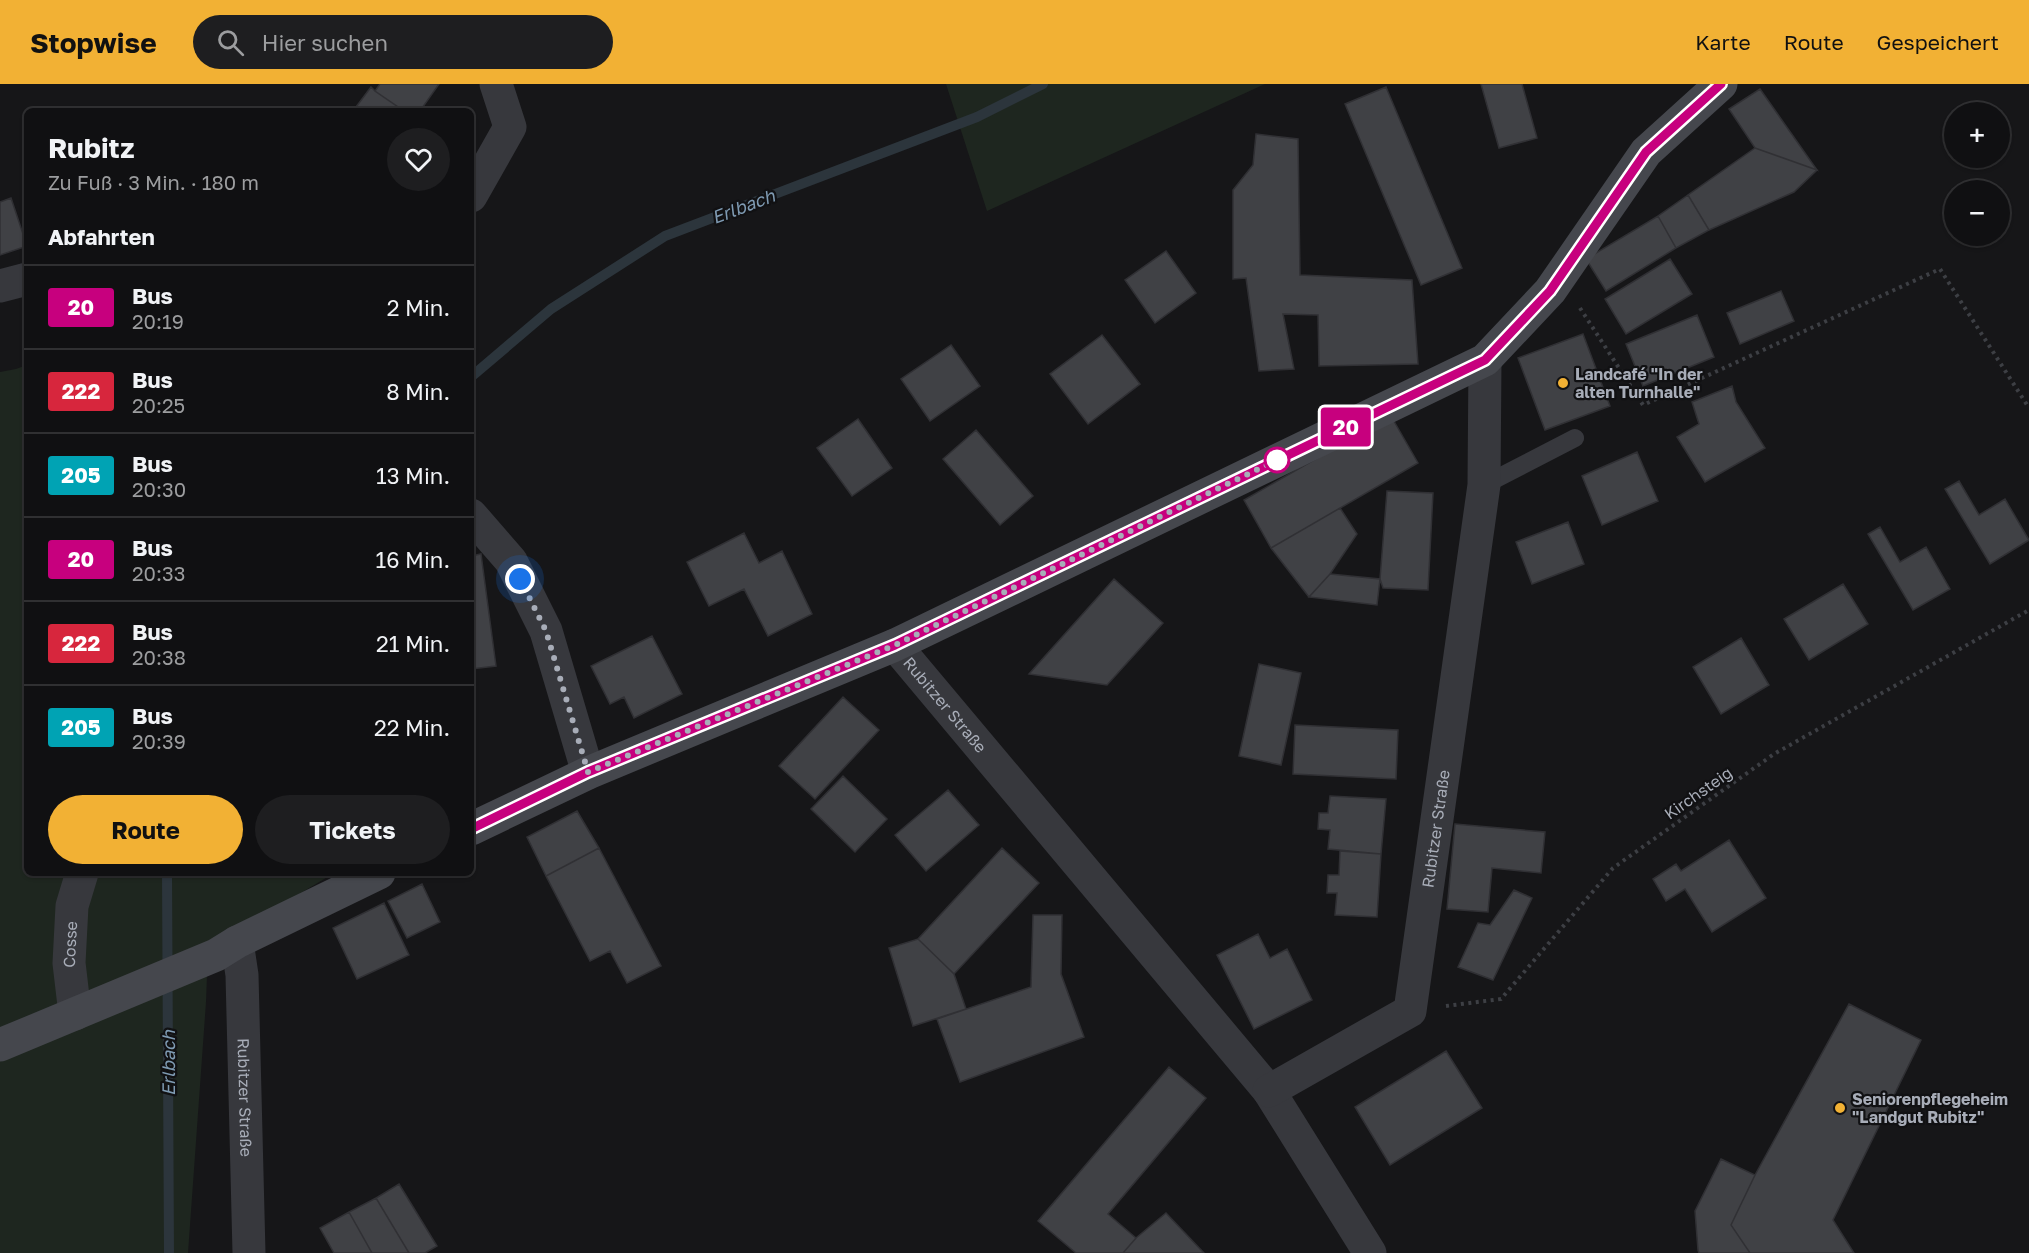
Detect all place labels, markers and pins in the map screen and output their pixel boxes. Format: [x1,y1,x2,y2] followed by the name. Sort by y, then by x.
[1575,364,1703,402] place label: Landcafé "In der alten Turnhalle"
[1556,376,1570,390] marker: Landcafé "In der alten Turnhalle"
[1264,447,1290,473] unlabelled marker
[1852,1089,2008,1127] place label: Seniorenpflegeheim "Landgut Rubitz"
[1833,1101,1847,1115] marker: Seniorenpflegeheim "Landgut Rubitz"

